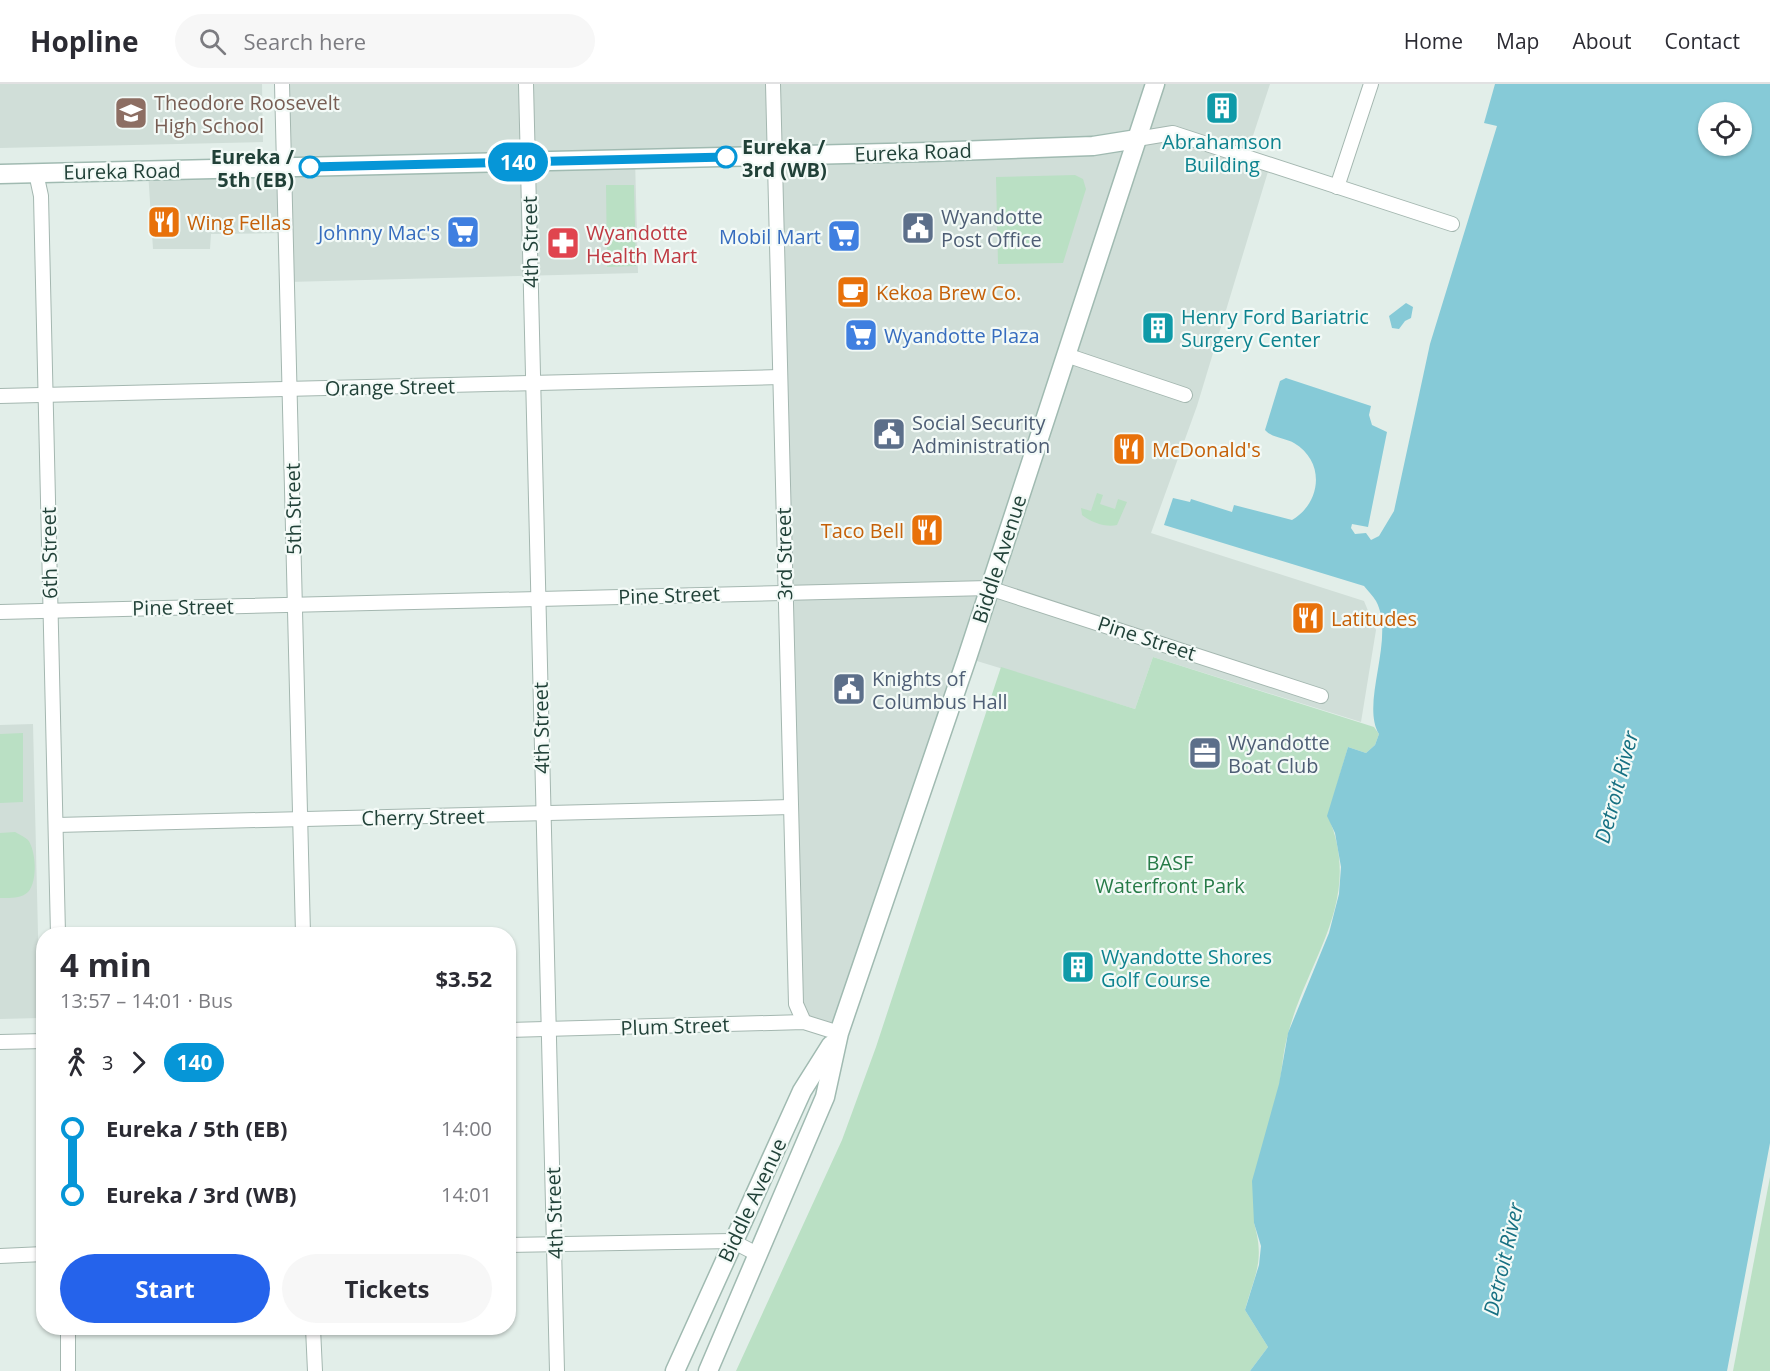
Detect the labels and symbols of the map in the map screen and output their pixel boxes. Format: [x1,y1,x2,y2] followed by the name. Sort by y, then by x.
[154,89,340,139] place label: Theodore Roosevelt High School
[1204,90,1240,126] building icon: Abrahamson Building
[113,95,149,131] school or university icon: Theodore Roosevelt High School
[1162,128,1282,178] place label: Abrahamson Building
[742,133,827,183] place label: Eureka / 3rd (WB)
[854,136,972,168] street label: Eureka Road
[484,142,552,182] line badge: 140
[211,143,295,193] place label: Eureka / 5th (EB)
[715,146,737,168] marker: Eureka / 3rd (WB)
[63,156,181,186] street label: Eureka Road
[299,156,321,178] marker: Eureka / 5th (EB)
[516,196,544,288] street label: 4th Street
[941,203,1043,253] place label: Wyandotte Post Office
[146,204,182,240] restaurant icon: Wing Fellas
[187,209,291,236] place label: Wing Fellas
[900,210,936,246] public building icon: Wyandotte Post Office
[445,214,481,250] supermarket icon: Johnny Mac's
[826,218,862,254] supermarket icon: Mobil Mart
[316,219,440,246] place label: Johnny Mac's
[586,219,697,269] place label: Wyandotte Health Mart
[719,223,821,250] place label: Mobil Mart
[545,225,581,261] pharmacy icon: Wyandotte Health Mart
[835,274,871,310] cafe icon: Kekoa Brew Co.
[876,279,1021,306] place label: Kekoa Brew Co.
[1181,303,1369,353] place label: Henry Ford Bariatric Surgery Center
[1140,310,1176,346] building icon: Henry Ford Bariatric Surgery Center
[843,317,879,353] supermarket icon: Wyandotte Plaza
[884,322,1040,349] place label: Wyandotte Plaza
[325,372,455,402] street label: Orange Street
[912,409,1050,459] place label: Social Security Administration
[871,416,907,452] public building icon: Social Security Administration
[1111,431,1147,467] restaurant icon: McDonald's
[1152,436,1261,463] place label: McDonald's
[279,463,307,555] street label: 5th Street
[966,491,1032,627] street label: Biddle Avenue
[35,507,63,599] street label: 6th Street
[770,507,798,601] street label: 3rd Street
[909,512,945,548] restaurant icon: Taco Bell
[821,517,904,544] place label: Taco Bell
[618,580,720,610] street label: Pine Street
[132,593,234,621] street label: Pine Street
[1290,600,1326,636] restaurant icon: Latitudes
[1331,605,1417,632] place label: Latitudes
[1094,609,1200,667] street label: Pine Street
[872,665,1008,715] place label: Knights of Columbus Hall
[831,671,867,707] public building icon: Knights of Columbus Hall
[527,682,555,774] street label: 4th Street
[1588,727,1645,846] water label: Detroit River
[1228,729,1330,779] place label: Wyandotte Boat Club
[1187,735,1223,771] office icon: Wyandotte Boat Club
[361,802,485,832] street label: Cherry Street
[1095,849,1245,899] park label: BASF Waterfront Park
[1101,943,1272,993] place label: Wyandotte Shores Golf Course
[1060,949,1096,985] building icon: Wyandotte Shores Golf Course
[620,1011,730,1041] street label: Plum Street
[712,1134,792,1266] street label: Biddle Avenue
[539,1167,569,1259] street label: 4th Street
[1476,1199,1530,1318] water label: Detroit River

